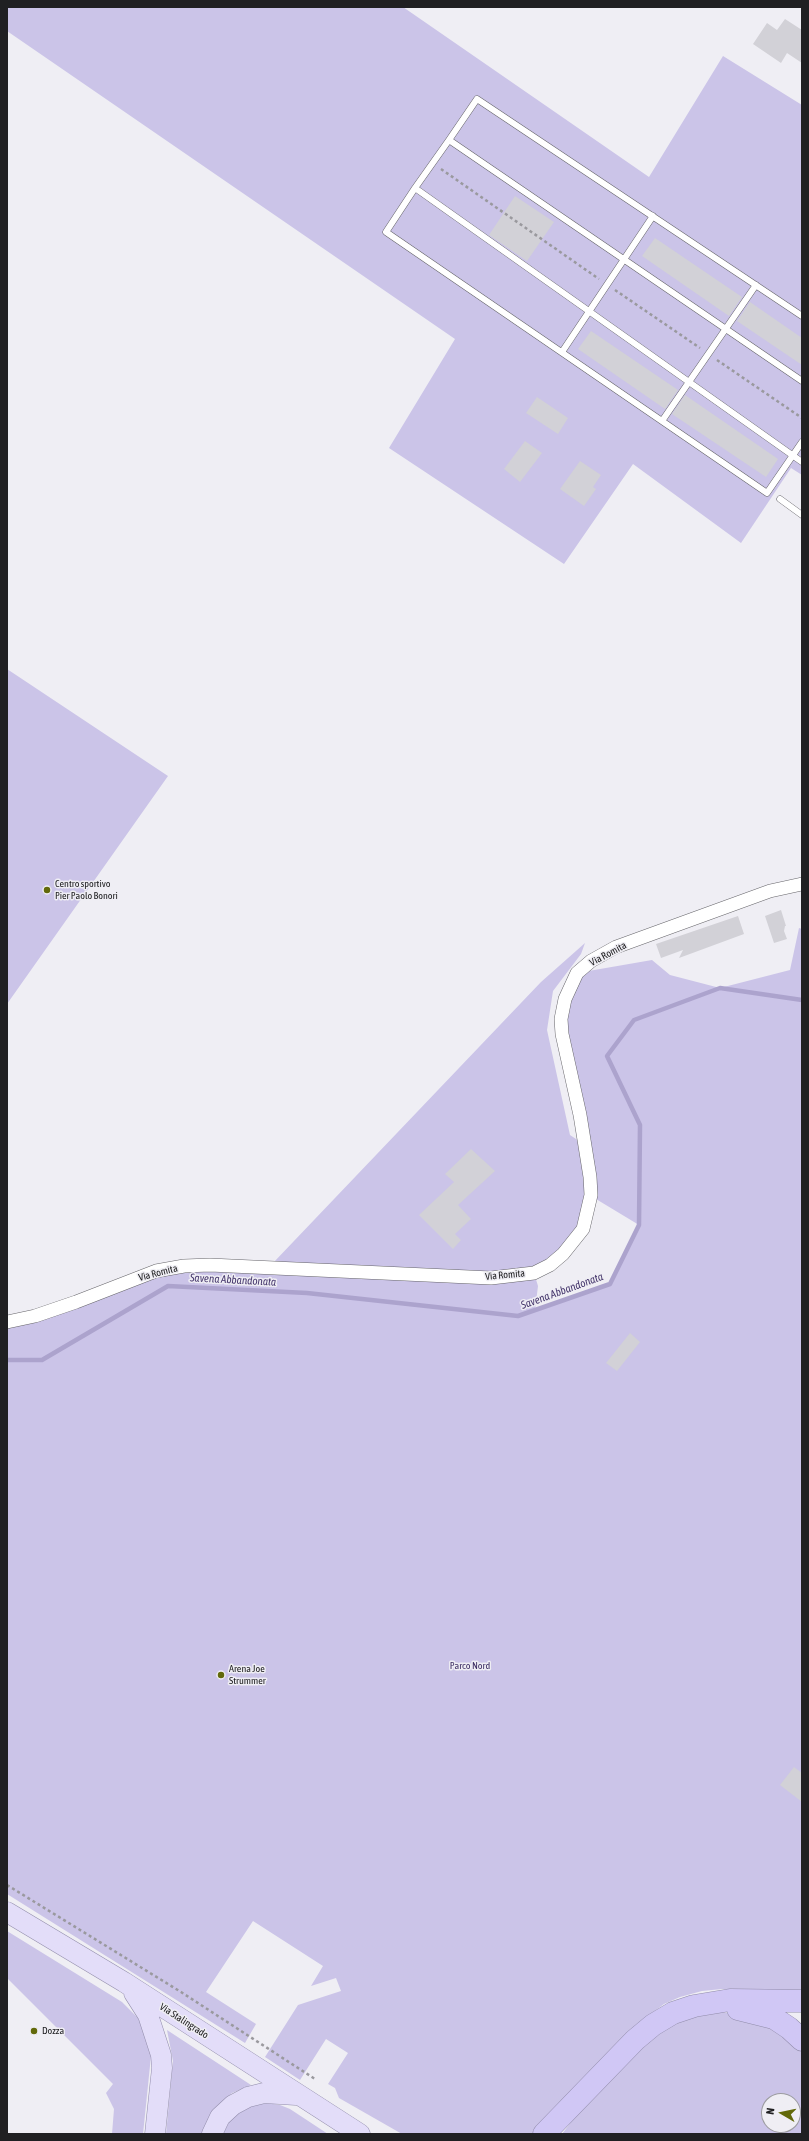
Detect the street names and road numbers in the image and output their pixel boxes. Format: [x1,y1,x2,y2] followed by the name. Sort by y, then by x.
[588,939,628,969] street label: Via Romita
[137,1262,179,1284] street label: Via Romita
[485,1267,525,1283] street label: Via Romita
[157,2001,211,2041] street label: Via Stalingrado

